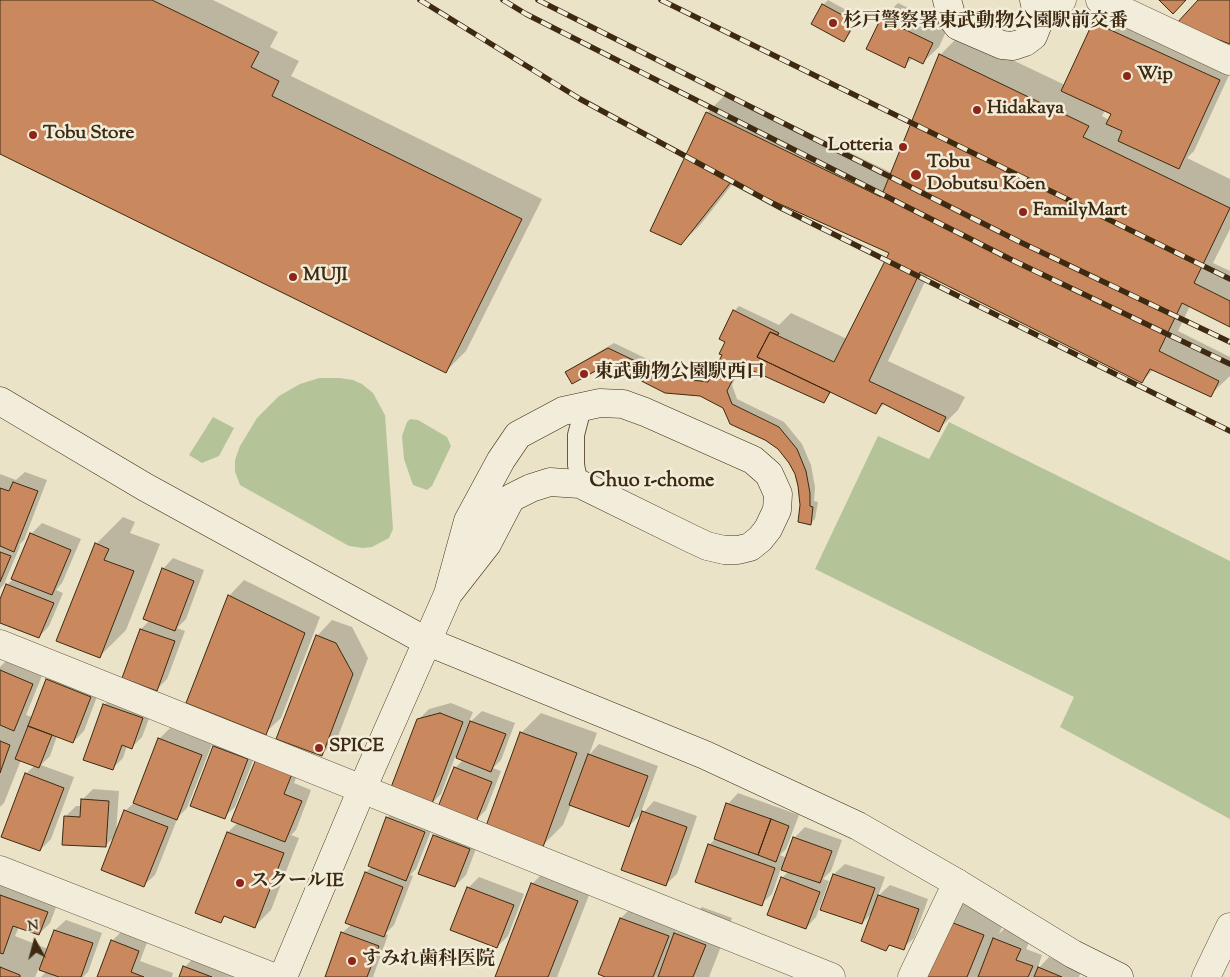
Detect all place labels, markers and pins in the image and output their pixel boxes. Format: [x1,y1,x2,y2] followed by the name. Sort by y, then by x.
[843,12,1128,34] place label: 杉戸警察署東武動物公園駅前交番
[827,17,839,29] marker: 杉戸警察署東武動物公園駅前交番
[1137,65,1173,87] place label: Wip
[1121,70,1133,82] marker: Wip
[987,99,1064,121] place label: Hidakaya
[971,104,983,116] marker: Hidakaya
[43,124,134,146] place label: Tobu Store
[27,129,39,141] marker: Tobu Store
[828,136,893,158] place label: Lotteria
[897,141,909,153] marker: Lotteria
[927,153,1046,197] place label: Tobu Dobutsu Koen
[909,168,923,182] marker: Tobu Dobutsu Koen
[1033,201,1127,223] place label: FamilyMart
[1017,206,1029,218] marker: FamilyMart
[303,266,348,288] place label: MUJI
[287,271,299,283] marker: MUJI
[594,363,765,385] place label: 東武動物公園駅西口
[578,368,590,380] marker: 東武動物公園駅西口
[329,737,384,759] place label: SPICE
[313,742,325,754] marker: SPICE
[250,872,344,894] place label: スクールIE
[234,877,246,889] marker: スクールIE
[362,950,495,972] place label: すみれ歯科医院
[346,955,358,967] marker: すみれ歯科医院

